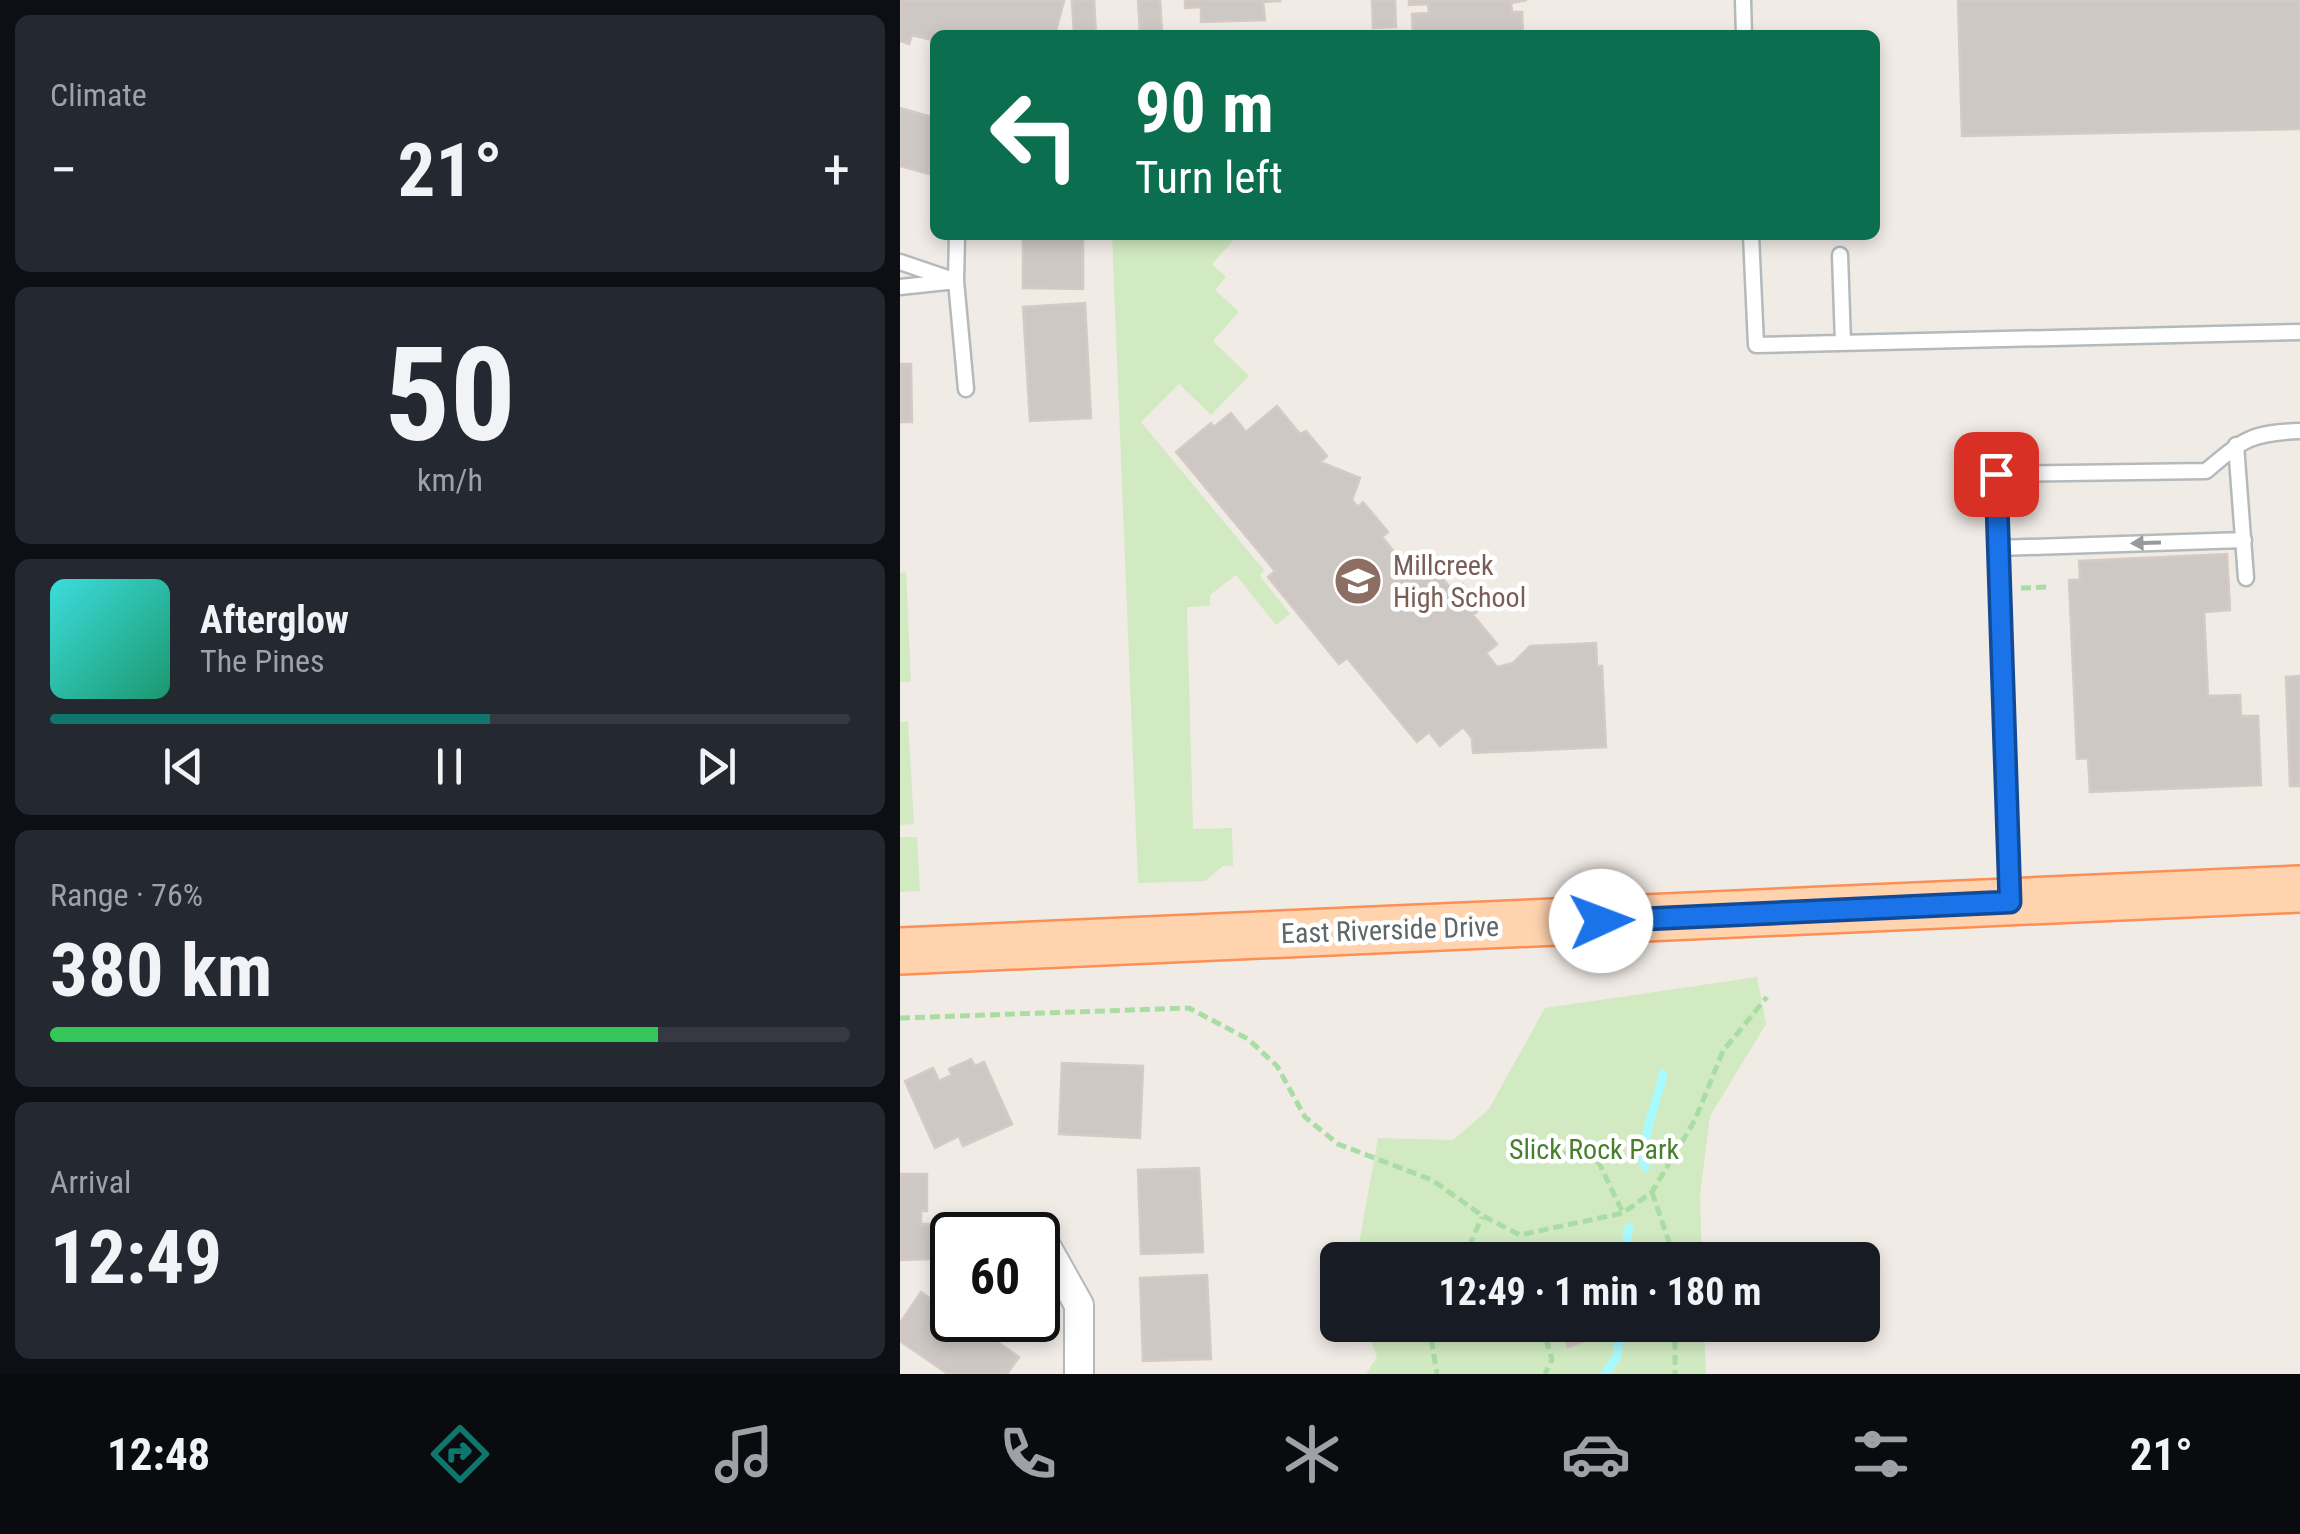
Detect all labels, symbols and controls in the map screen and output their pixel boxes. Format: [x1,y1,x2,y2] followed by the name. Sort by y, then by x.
[1135,67,1274,149] text: 90 m
[970,70,1100,200] icon: left
[50,76,147,114] text: Climate
[398,126,503,214] text: 21°
[50,138,78,202] text: −
[823,138,850,202] text: +
[1135,151,1283,204] text: Turn left
[384,319,516,472] text: 50
[1954,432,2039,517] pin
[1969,447,2024,502] icon: arrive
[417,461,483,499] text: km/h
[2130,535,2162,551] one-way arrow
[1393,549,1526,614] place label: Millcreek High School
[1332,555,1384,607] school or university icon: Millcreek High School
[200,598,349,642] text: Afterglow
[200,642,325,680] text: The Pines
[156,739,211,794] icon: previous
[422,739,477,794] icon: pause
[689,739,744,794] icon: next
[1549,869,1653,973] position arrow
[50,876,203,914] text: Range · 76%
[1280,910,1500,950] street label: East Riverside Drive
[50,926,272,1014] text: 380 km
[1509,1133,1679,1166] park label: Slick Rock Park
[50,1163,131,1201] text: Arrival
[930,1212,1060,1342] speed limit sign: 60
[50,1213,222,1301] text: 12:49
[1439,1270,1761,1314] text: 12:49 · 1 min · 180 m
[425,1419,495,1489] icon: directions
[709,1419,779,1489] icon: music
[993,1419,1063,1489] icon: phone
[1277,1419,1347,1489] icon: climate
[1561,1419,1631,1489] icon: car
[1846,1419,1916,1489] icon: filters
[107,1428,210,1481] text: 12:48
[2130,1428,2193,1481] text: 21°

